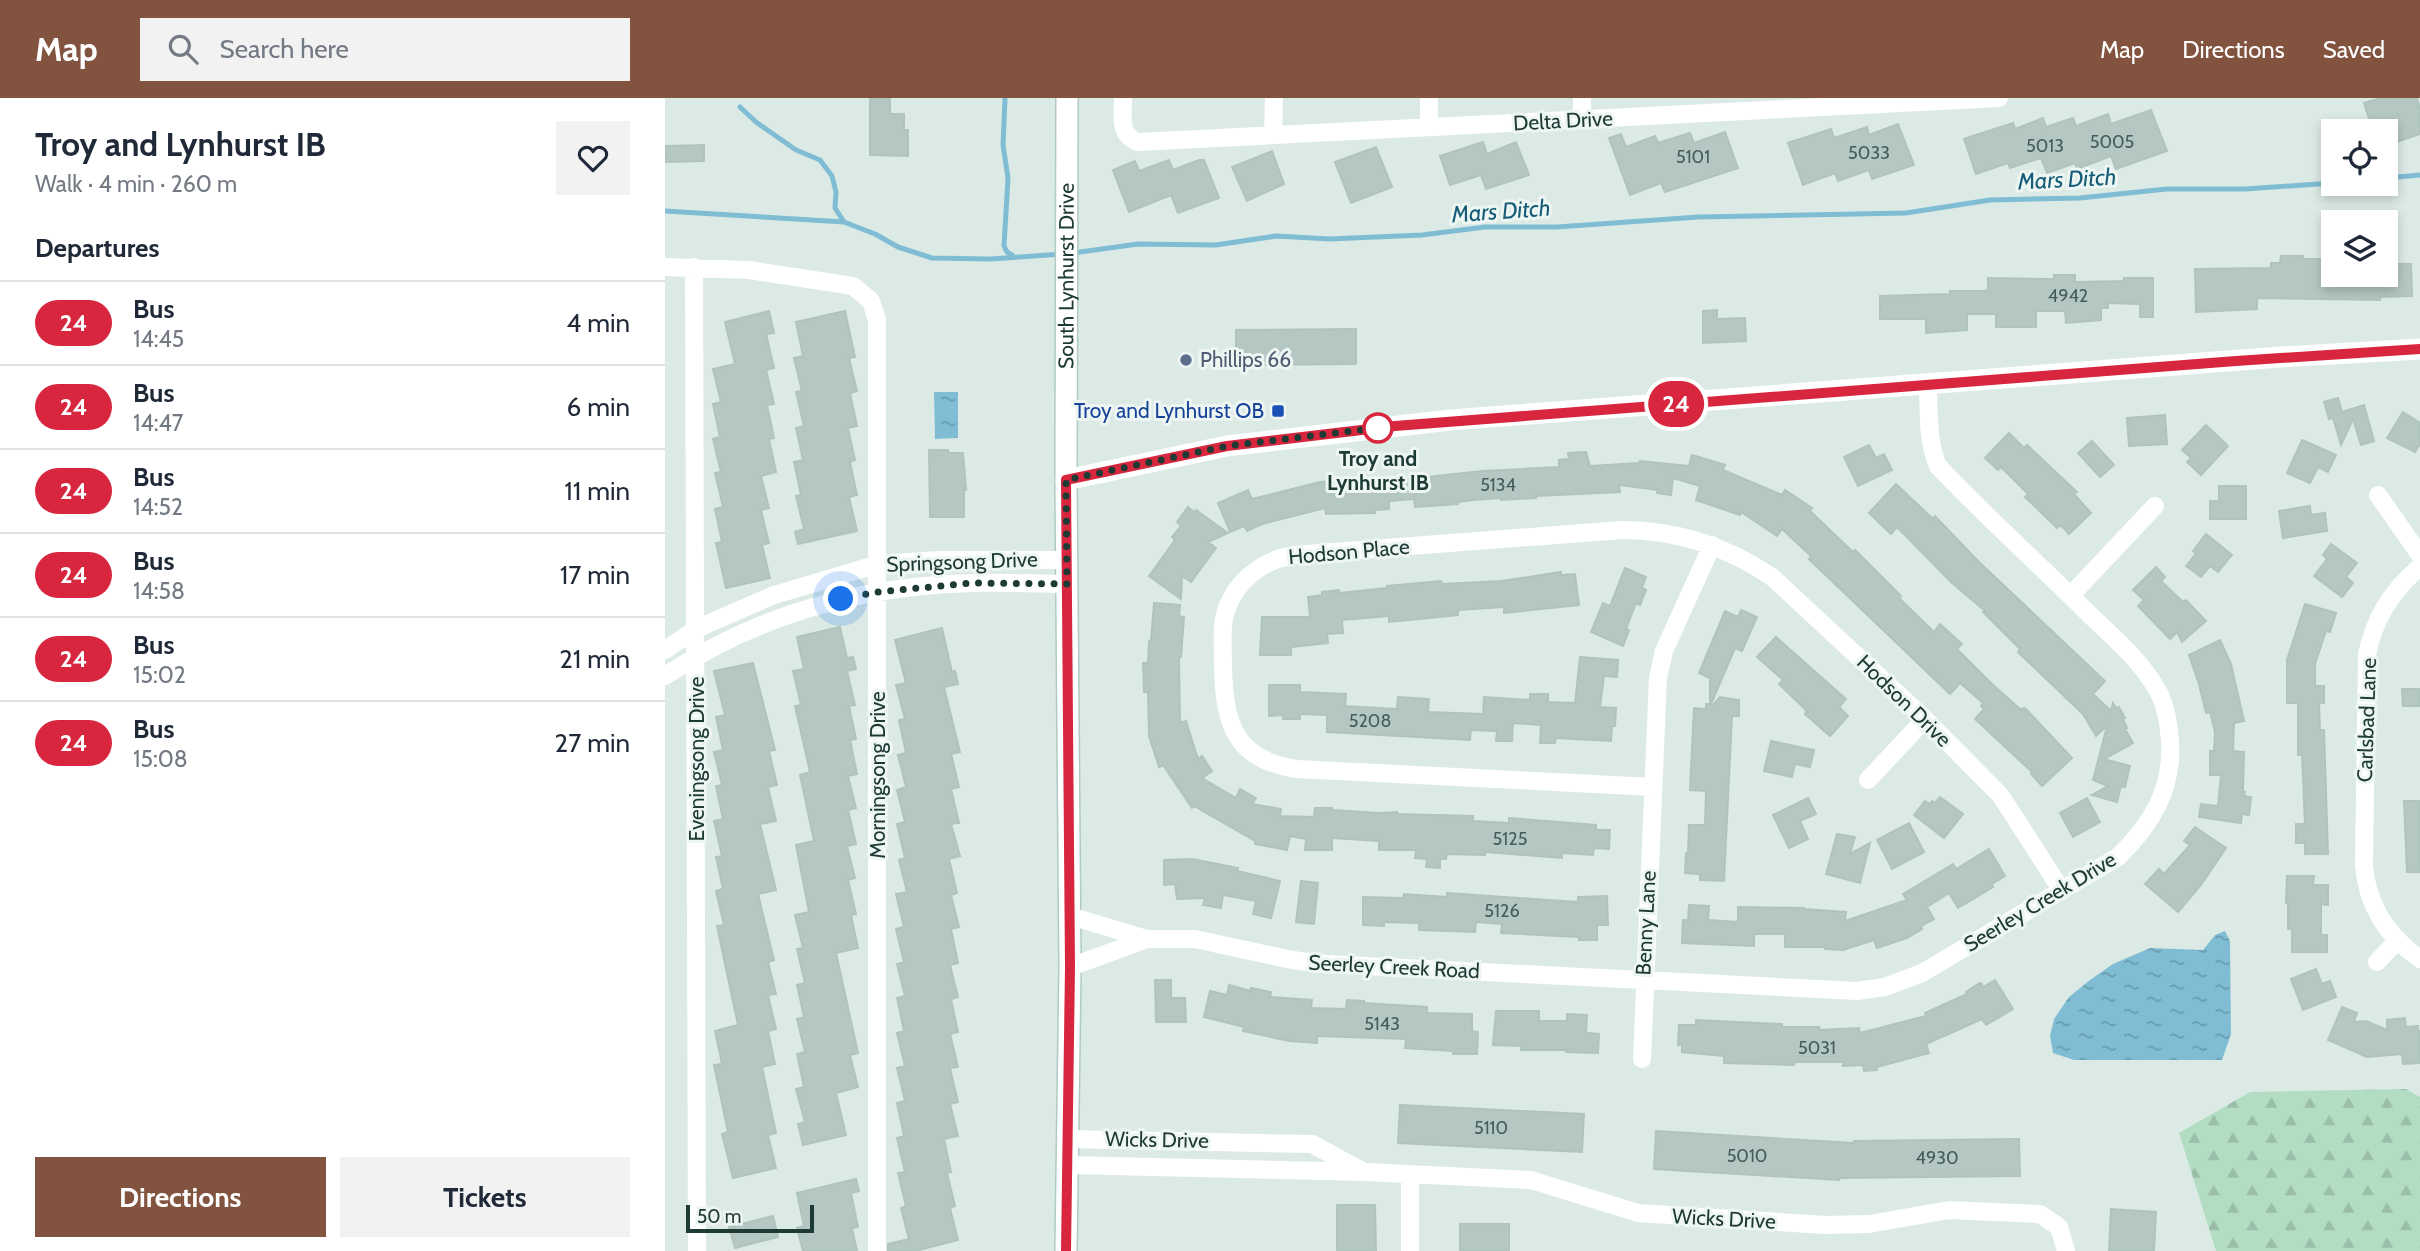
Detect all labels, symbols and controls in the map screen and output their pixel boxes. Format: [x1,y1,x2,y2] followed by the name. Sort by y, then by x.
[140,18,630,81] search box
[35,29,98,69] text: Map
[164,30,202,68] icon: search
[220,33,349,65] text: Search here
[2100,35,2144,64] text: Map
[2182,35,2285,64] text: Directions
[2323,35,2385,64] text: Saved
[1513,105,1614,136] street label: Delta Drive
[2321,119,2398,287] map controls
[2321,119,2398,196] button: locate
[556,121,630,195] button: heart
[35,124,326,164] text: Troy and Lynhurst IB
[2090,131,2134,153] house number: 5005
[2026,135,2064,157] house number: 5013
[1848,142,1890,164] house number: 5033
[1676,146,1710,168] house number: 5101
[2016,162,2117,196] water label: Mars Ditch
[35,170,237,198] text: Walk · 4 min · 260 m
[1053,183,1079,369] street label: South Lynhurst Drive
[1450,194,1551,228] water label: Mars Ditch
[2321,210,2398,287] button: layers
[35,232,159,264] text: Departures
[2048,285,2088,307] house number: 4942
[133,293,174,325] text: Bus
[566,307,630,339] text: 4 min
[60,308,87,337] text: 24
[133,325,184,353] text: 14:45
[1200,347,1291,372] place label: Phillips 66
[1178,352,1194,368] marker: Phillips 66
[133,377,174,409] text: Bus
[1644,381,1707,427] line badge: 24
[1662,389,1690,418] text: 24
[567,391,630,423] text: 6 min
[60,392,87,421] text: 24
[1074,398,1264,423] place label: Troy and Lynhurst OB
[1270,403,1286,419] marker: Troy and Lynhurst OB
[133,409,183,437] text: 14:47
[1363,413,1393,443] marker: Troy and Lynhurst IB
[1327,446,1429,495] place label: Troy and Lynhurst IB
[133,461,174,493] text: Bus
[1480,474,1516,496] house number: 5134
[564,475,630,507] text: 11 min
[60,476,87,505] text: 24
[133,493,183,521] text: 14:52
[1287,534,1411,569] street label: Hodson Place
[133,545,174,577] text: Bus
[886,546,1038,577] street label: Springsong Drive
[560,559,630,591] text: 17 min
[60,560,87,589] text: 24
[133,577,185,605] text: 14:58
[823,581,858,616] your location
[133,629,174,661] text: Bus
[559,643,630,675] text: 21 min
[60,644,87,673] text: 24
[1852,649,1957,752] street label: Hodson Drive
[2352,657,2381,783] street label: Carlsbad Lane
[133,661,186,689] text: 15:02
[684,676,709,841] street label: Eveningsong Drive
[865,691,890,859] street label: Morningsong Drive
[1349,710,1391,732] house number: 5208
[133,713,174,745] text: Bus
[555,727,630,759] text: 27 min
[60,728,87,757] text: 24
[133,745,188,773] text: 15:08
[1493,828,1527,850] house number: 5125
[1959,846,2121,957] street label: Seerley Creek Drive
[1630,870,1661,976] street label: Benny Lane
[1484,900,1520,922] house number: 5126
[1308,950,1480,983] street label: Seerley Creek Road
[1364,1013,1400,1035] house number: 5143
[1798,1037,1836,1059] house number: 5031
[1474,1117,1508,1139] house number: 5110
[1105,1126,1209,1153] street label: Wicks Drive
[1727,1145,1767,1167] house number: 5010
[1916,1147,1958,1169] house number: 4930
[35,1157,326,1237] button: Directions
[340,1157,630,1237] button: Tickets
[686,1202,814,1234] scale bar
[1672,1203,1777,1234] street label: Wicks Drive
[697,1205,741,1228] text: 50 m

